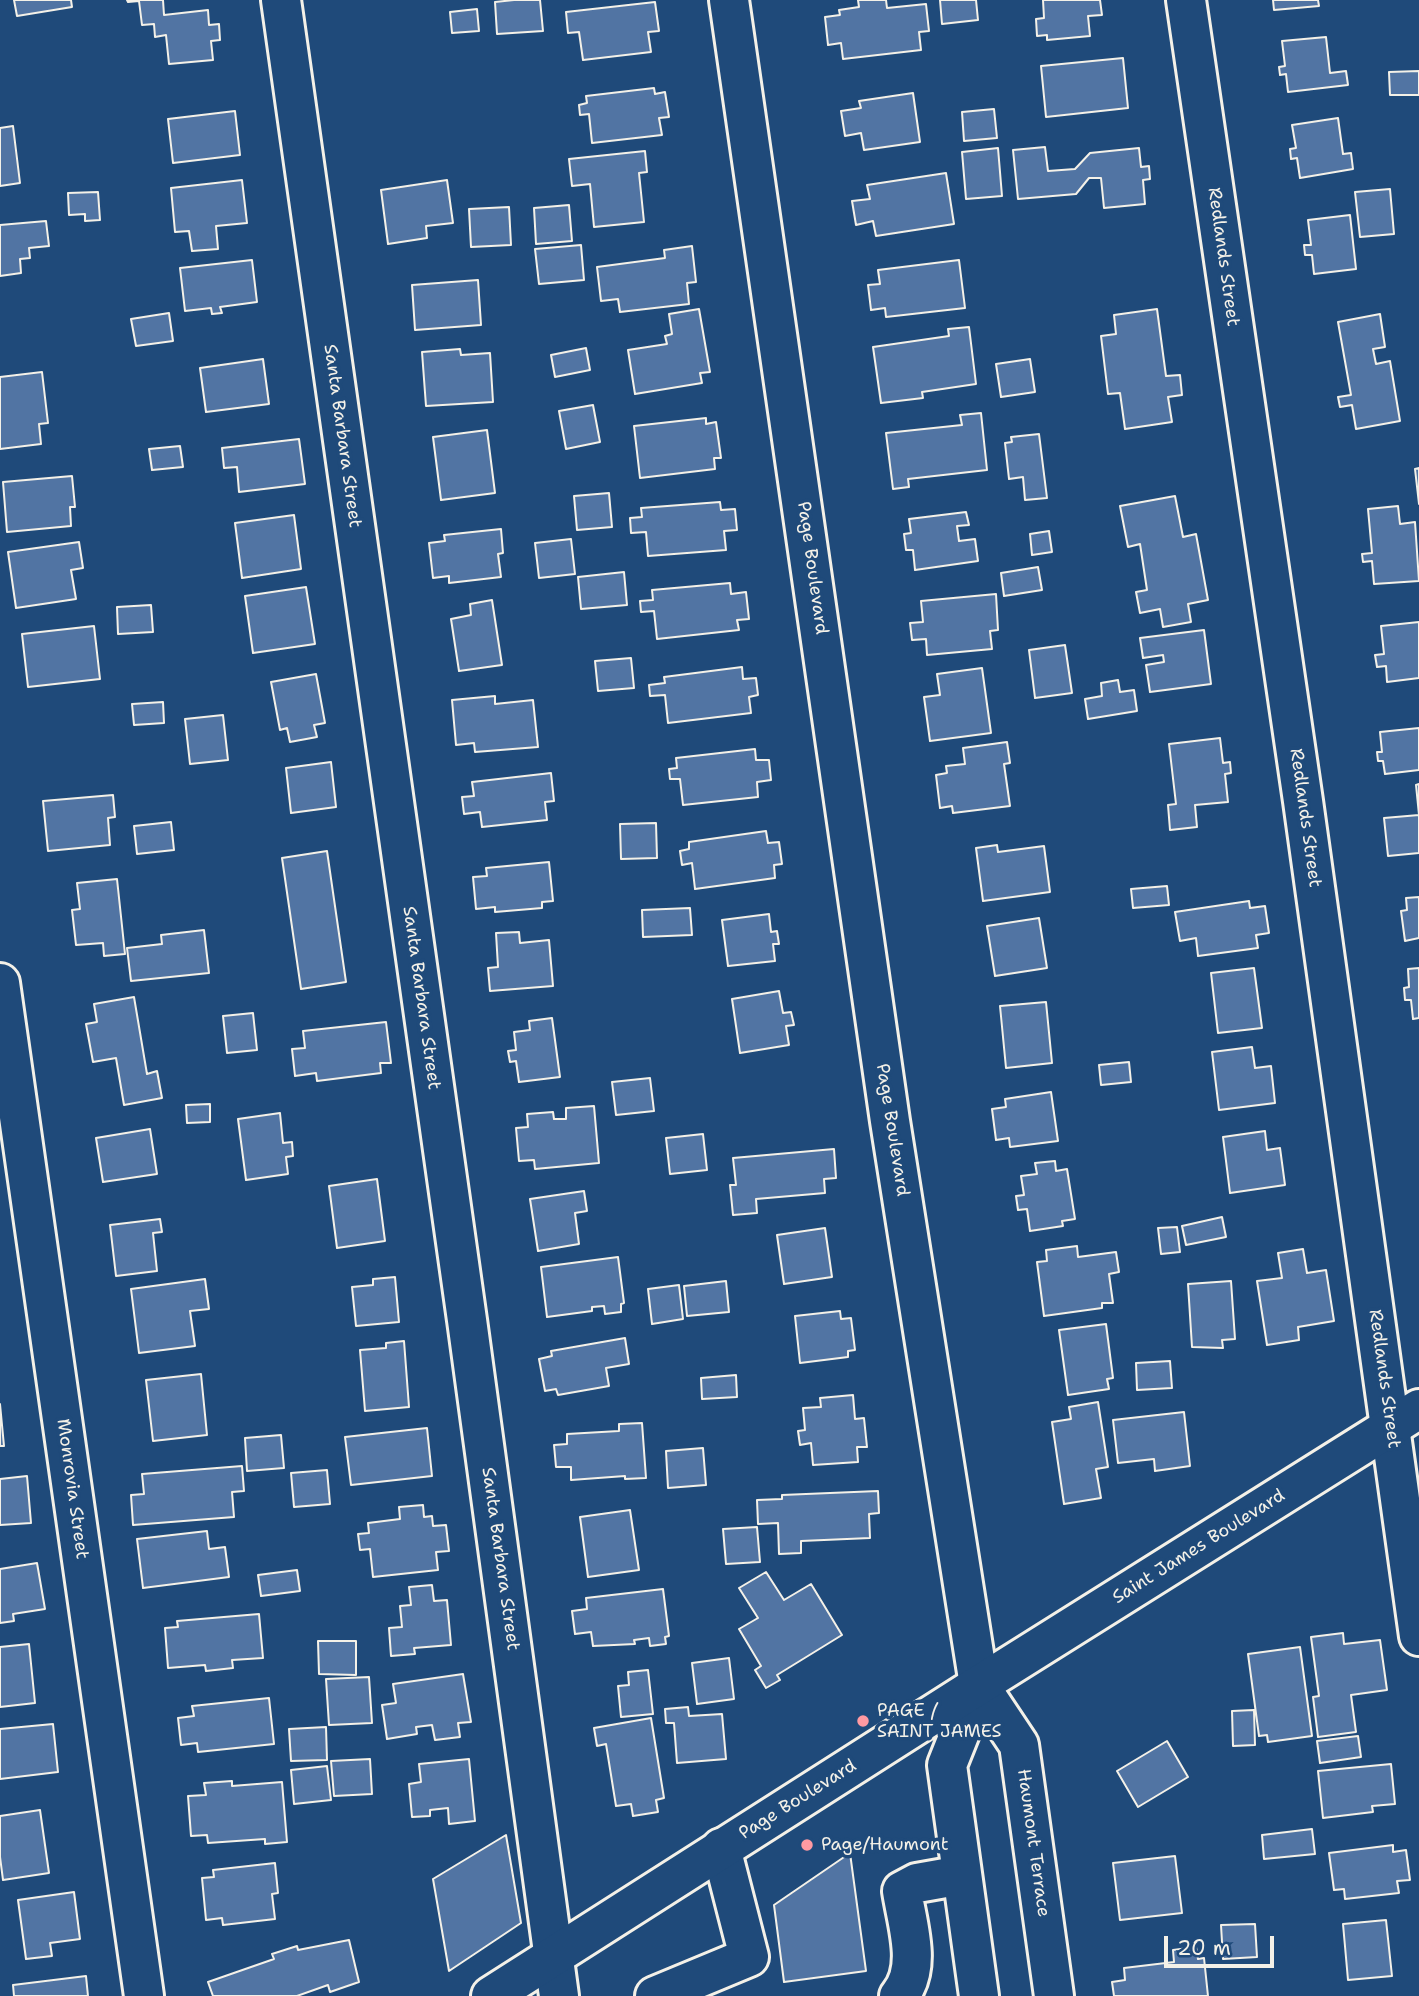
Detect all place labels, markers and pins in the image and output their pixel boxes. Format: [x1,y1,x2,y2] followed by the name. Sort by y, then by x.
[877,1700,1002,1742] place label: PAGE / SAINT JAMES
[855,1713,871,1729] marker: PAGE / SAINT JAMES
[821,1834,949,1856] place label: Page/Haumont
[799,1837,815,1853] marker: Page/Haumont

